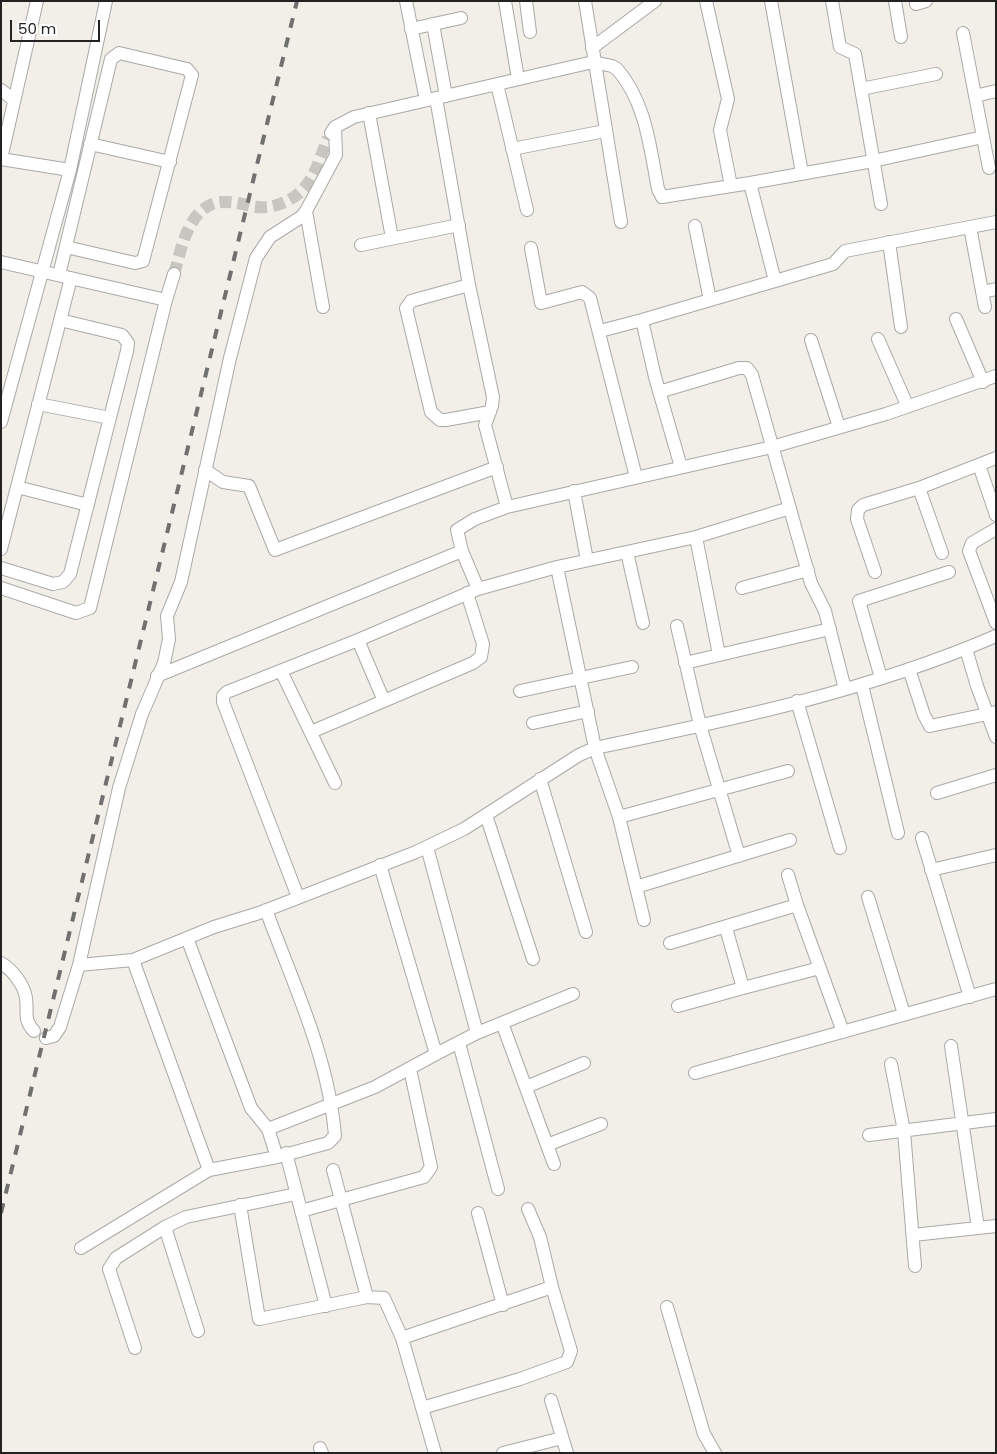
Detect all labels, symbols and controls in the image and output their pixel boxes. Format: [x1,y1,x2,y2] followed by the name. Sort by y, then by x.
[12,10,102,42] scale bar
[18,18,56,39] text: 50 m

